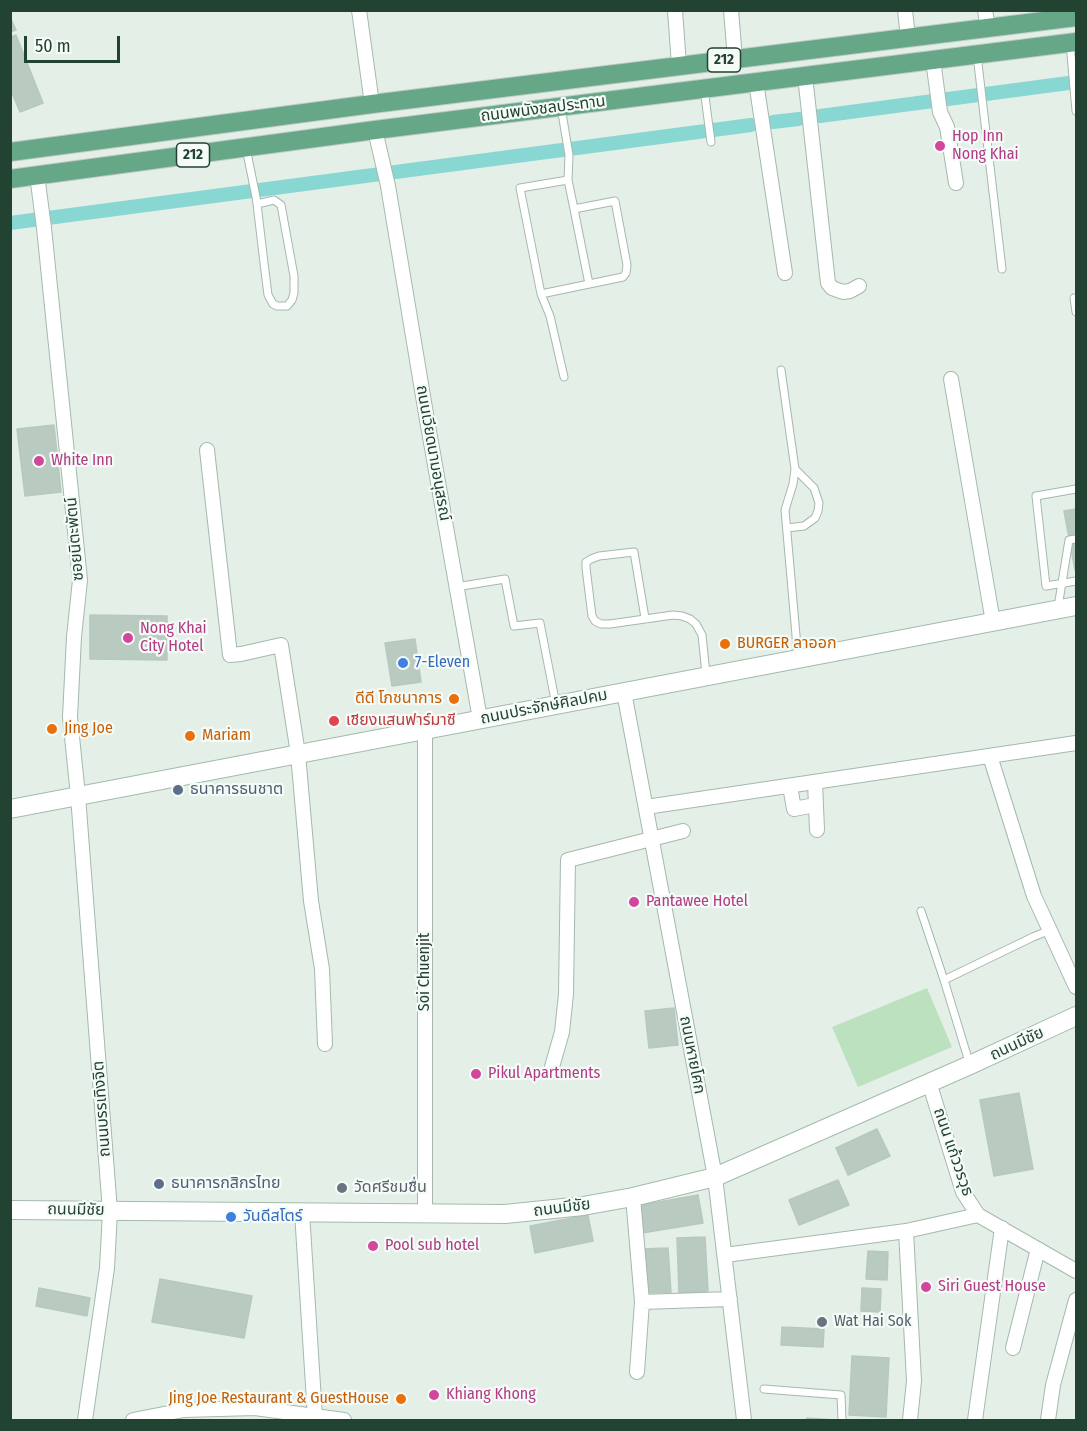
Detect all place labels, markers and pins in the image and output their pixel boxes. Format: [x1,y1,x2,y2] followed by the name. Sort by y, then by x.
[952,127,1019,165] place label: Hop Inn Nong Khai
[933,139,947,153] marker: Hop Inn Nong Khai
[51,451,113,471] place label: White Inn
[32,454,46,468] marker: White Inn
[140,619,207,657] place label: Nong Khai City Hotel
[121,631,135,645] marker: Nong Khai City Hotel
[737,634,836,654] place label: BURGER ลาออก
[718,637,732,651] marker: BURGER ลาออก
[415,653,470,673] place label: 7-Eleven
[396,656,410,670] marker: 7-Eleven
[355,689,442,709] place label: ดีดี โภชนาการ
[447,692,461,706] marker: ดีดี โภชนาการ
[346,711,456,731] place label: เชียงแสนฟาร์มาซี
[327,714,341,728] marker: เชียงแสนฟาร์มาซี
[64,719,113,739] place label: Jing Joe
[45,722,59,736] marker: Jing Joe
[202,726,251,746] place label: Mariam
[183,729,197,743] marker: Mariam
[190,780,283,800] place label: ธนาคารธนชาต
[171,783,185,797] marker: ธนาคารธนชาต
[646,892,748,912] place label: Pantawee Hotel
[627,895,641,909] marker: Pantawee Hotel
[488,1064,600,1084] place label: Pikul Apartments
[469,1067,483,1081] marker: Pikul Apartments
[171,1174,280,1194] place label: ธนาคารกสิกรไทย
[152,1177,166,1191] marker: ธนาคารกสิกรไทย
[354,1178,427,1198] place label: วัดศรีชมชื่น
[335,1181,349,1195] marker: วัดศรีชมชื่น
[243,1207,302,1227] place label: วันดีสโตร์
[224,1210,238,1224] marker: วันดีสโตร์
[385,1236,479,1256] place label: Pool sub hotel
[366,1239,380,1253] marker: Pool sub hotel
[938,1277,1046,1297] place label: Siri Guest House
[919,1280,933,1294] marker: Siri Guest House
[834,1312,911,1332] place label: Wat Hai Sok
[815,1315,829,1329] marker: Wat Hai Sok
[446,1385,536,1405] place label: Khiang Khong
[427,1388,441,1402] marker: Khiang Khong
[168,1389,389,1409] place label: Jing Joe Restaurant & GuestHouse
[394,1392,408,1406] marker: Jing Joe Restaurant & GuestHouse

